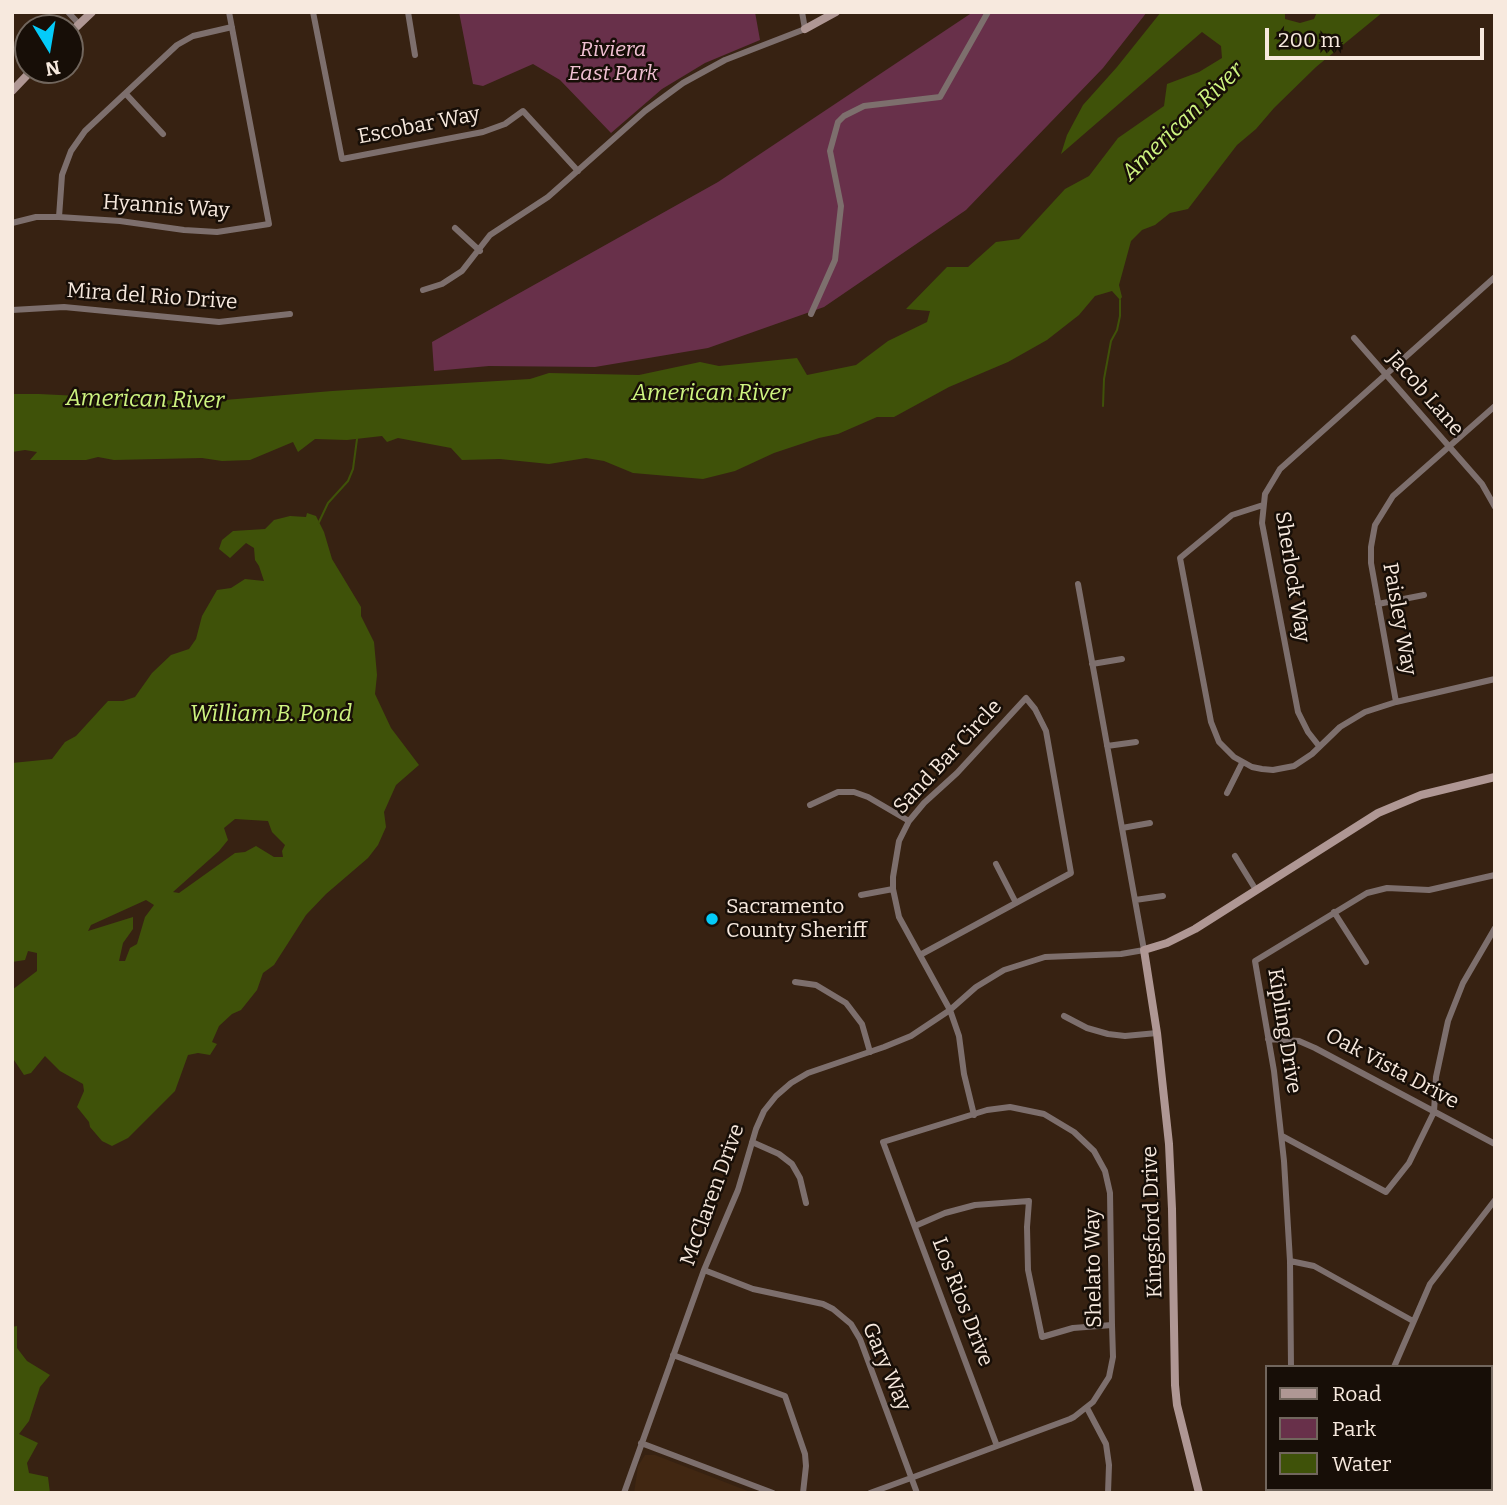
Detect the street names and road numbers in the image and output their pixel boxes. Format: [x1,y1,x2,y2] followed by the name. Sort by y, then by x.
[356,102,482,150] street label: Escobar Way
[102,190,230,224] street label: Hyannis Way
[66,278,238,316] street label: Mira del Rio Drive
[1381,346,1469,442] street label: Jacob Lane
[1269,510,1315,644] street label: Sherlock Way
[1377,561,1421,677] street label: Paisley Way
[888,694,1008,820] street label: Sand Bar Circle
[1262,967,1306,1095] street label: Kipling Drive
[1321,1023,1463,1115] street label: Oak Vista Drive
[676,1121,750,1269] street label: McClaren Drive
[1138,1146,1168,1298] street label: Kingsford Drive
[1080,1208,1108,1328] street label: Shelato Way
[926,1234,998,1370] street label: Los Rios Drive
[856,1319,916,1415] street label: Gary Way

